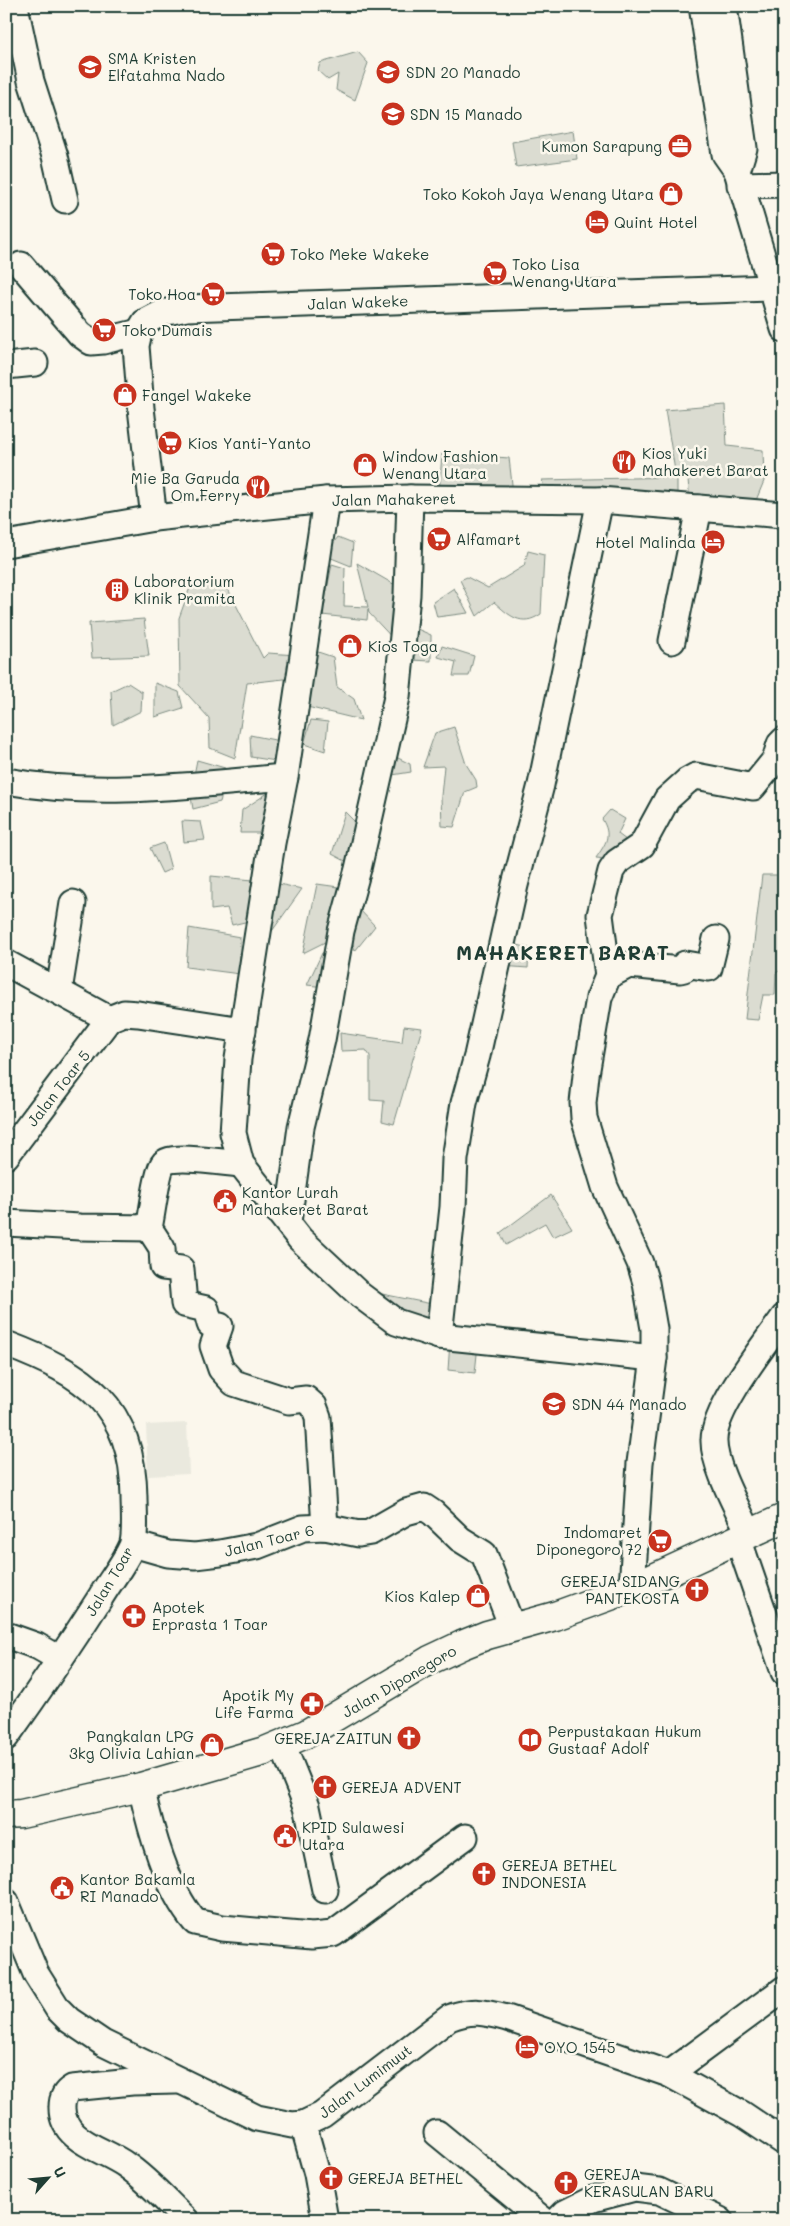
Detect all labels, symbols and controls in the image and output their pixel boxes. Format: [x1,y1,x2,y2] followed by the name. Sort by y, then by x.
[108,48,225,85] place label: SMA Kristen Elfatahma Nado
[77,54,103,80] school or university icon: SMA Kristen Elfatahma Nado
[375,59,401,85] school or university icon: SDN 20 Manado
[406,62,520,82] place label: SDN 20 Manado
[380,101,406,127] school or university icon: SDN 15 Manado
[410,104,522,124] place label: SDN 15 Manado
[667,133,693,159] office icon: Kumon Sarapung
[542,136,662,156] place label: Kumon Sarapung
[658,181,684,207] shop icon: Toko Kokoh Jaya Wenang Utara
[423,184,654,204] place label: Toko Kokoh Jaya Wenang Utara
[584,209,610,235] hotel icon: Quint Hotel
[614,212,697,232] place label: Quint Hotel
[260,241,286,267] supermarket icon: Toko Meke Wakeke
[290,244,429,264] place label: Toko Meke Wakeke
[512,254,617,291] place label: Toko Lisa Wenang Utara
[482,260,508,286] supermarket icon: Toko Lisa Wenang Utara
[200,281,226,307] supermarket icon: Toko Hoa
[128,284,196,304] place label: Toko Hoa
[307,290,409,314] street label: Jalan Wakeke
[91,317,117,343] supermarket icon: Toko Dumais
[122,320,213,340] place label: Toko Dumais
[112,382,138,408] shop icon: Fangel Wakeke
[142,385,252,405] place label: Fangel Wakeke
[157,430,183,456] supermarket icon: Kios Yanti-Yanto
[188,433,311,453] place label: Kios Yanti-Yanto
[642,443,769,480] place label: Kios Yuki Mahakeret Barat
[382,446,498,483] place label: Window Fashion Wenang Utara
[611,449,637,475] restaurant icon: Kios Yuki Mahakeret Barat
[352,452,378,478] shop icon: Window Fashion Wenang Utara
[131,468,240,505] place label: Mie Ba Garuda Om Ferry
[245,474,271,500] restaurant icon: Mie Ba Garuda Om Ferry
[332,488,456,510] street label: Jalan Mahakeret
[426,526,452,552] supermarket icon: Alfamart
[456,529,521,549] place label: Alfamart
[700,529,726,555] hotel icon: Hotel Malinda
[595,532,696,552] place label: Hotel Malinda
[134,571,236,608] place label: Laboratorium Klinik Pramita
[104,577,130,603] building icon: Laboratorium Klinik Pramita
[337,633,363,659] shop icon: Kios Toga
[368,636,438,656] place label: Kios Toga
[456,939,670,965] district label: MAHAKERET BARAT
[22,1046,94,1130] street label: Jalan Toar 5
[242,1182,369,1219] place label: Kantor Lurah Mahakeret Barat
[212,1188,238,1214] public building icon: Kantor Lurah Mahakeret Barat
[541,1391,567,1417] school or university icon: SDN 44 Manado
[572,1394,686,1414] place label: SDN 44 Manado
[222,1519,316,1561] street label: Jalan Toar 6
[536,1522,642,1559] place label: Indomaret Diponegoro 72
[647,1528,673,1554] supermarket icon: Indomaret Diponegoro 72
[80,1542,138,1620] street label: Jalan Toar
[561,1571,680,1608] place label: GEREJA SIDANG PANTEKOSTA
[684,1577,710,1603] church icon: GEREJA SIDANG PANTEKOSTA
[465,1583,491,1609] shop icon: Kios Kalep
[385,1586,460,1606] place label: Kios Kalep
[152,1597,268,1634] place label: Apotek Erprasta 1 Toar
[121,1603,147,1629] pharmacy icon: Apotek Erprasta 1 Toar
[338,1640,460,1722] street label: Jalan Diponegoro
[215,1685,294,1722] place label: Apotik My Life Farma
[299,1691,325,1717] pharmacy icon: Apotik My Life Farma
[548,1721,701,1758] place label: Perpustakaan Hukum Gustaaf Adolf
[396,1725,422,1751] church icon: GEREJA ZAITUN
[69,1726,194,1763] place label: Pangkalan LPG 3kg Olivia Lahian
[517,1727,543,1753] library icon: Perpustakaan Hukum Gustaaf Adolf
[274,1728,392,1748] place label: GEREJA ZAITUN
[199,1732,225,1758] shop icon: Pangkalan LPG 3kg Olivia Lahian
[312,1774,338,1800] church icon: GEREJA ADVENT
[342,1777,462,1797] place label: GEREJA ADVENT
[302,1817,405,1854] place label: KPID Sulawesi Utara
[272,1823,298,1849] public building icon: KPID Sulawesi Utara
[502,1855,617,1892] place label: GEREJA BETHEL INDONESIA
[471,1861,497,1887] church icon: GEREJA BETHEL INDONESIA
[80,1869,196,1906] place label: Kantor Bakamla RI Manado
[49,1875,75,1901] public building icon: Kantor Bakamla RI Manado
[514,2034,540,2060] hotel icon: OYO 1545
[544,2037,615,2057] place label: OYO 1545
[314,2039,416,2123] street label: Jalan Lumimuut
[22,2154,72,2204] north arrow
[49,2163,71,2181] text: U
[584,2164,714,2201] place label: GEREJA KERASULAN BARU
[318,2165,344,2191] church icon: GEREJA BETHEL
[348,2168,463,2188] place label: GEREJA BETHEL
[553,2170,579,2196] church icon: GEREJA KERASULAN BARU

